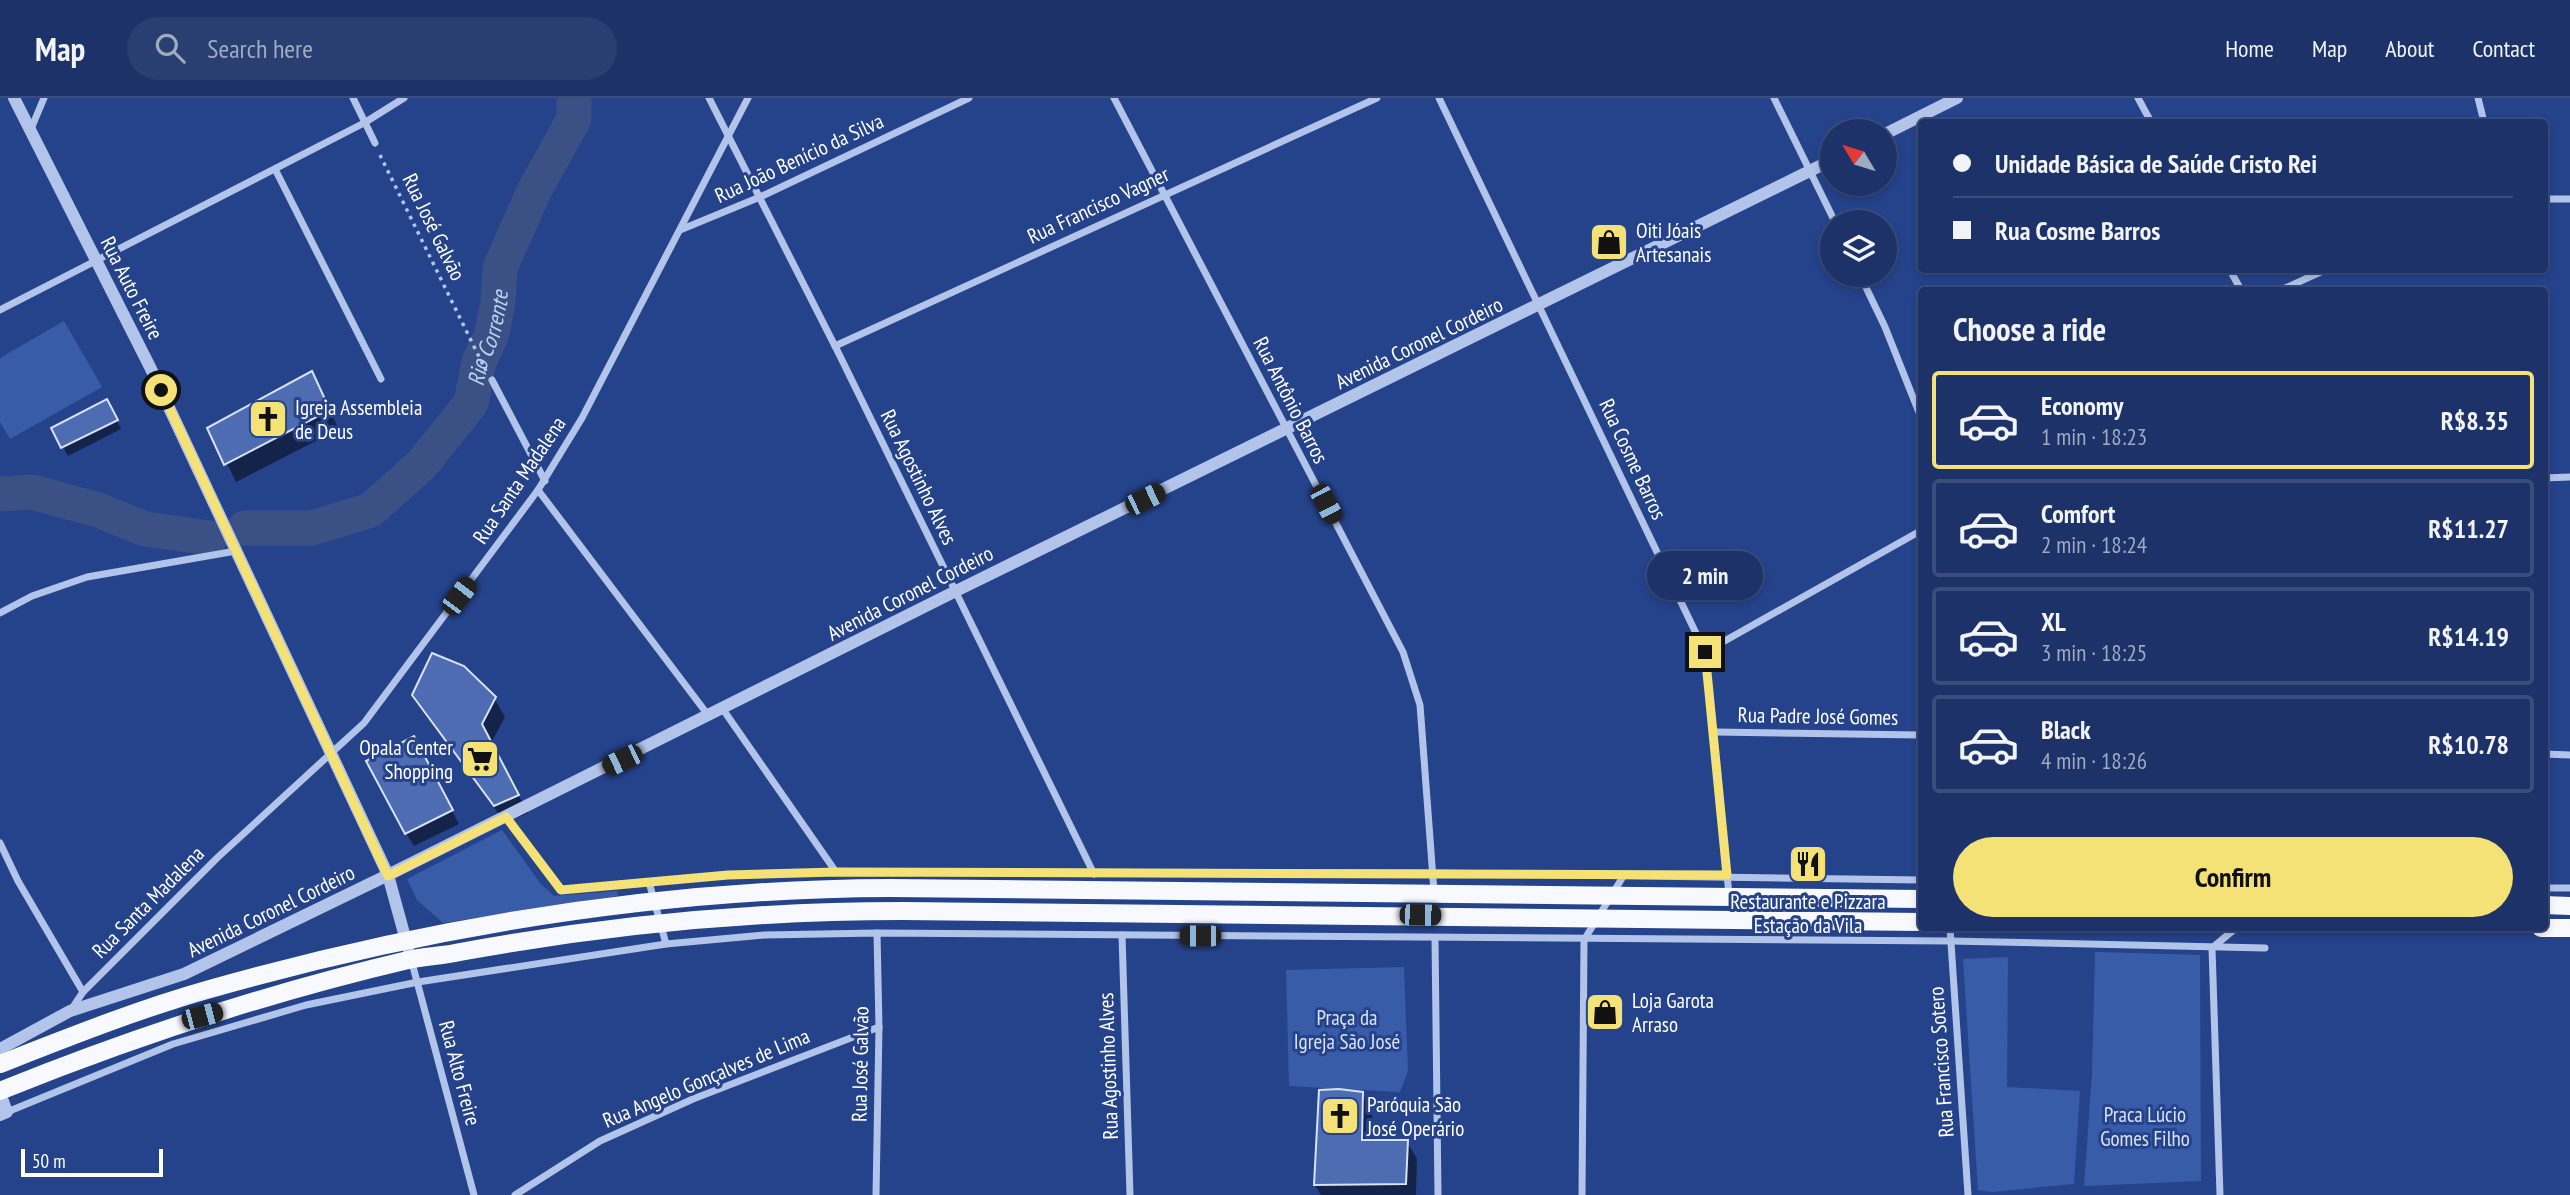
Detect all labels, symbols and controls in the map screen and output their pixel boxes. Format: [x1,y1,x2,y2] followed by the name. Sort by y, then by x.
[127,17,617,80] search box
[35,27,85,70] text: Map
[151,29,189,67] icon: search
[207,32,313,65] text: Search here
[2225,33,2274,64] text: Home
[2312,33,2347,64] text: Map
[2385,33,2434,64] text: About
[2472,33,2535,64] text: Contact
[710,107,888,209] street label: Rua João Benício da Silva
[1820,119,1897,196] north arrow
[1820,119,1897,287] map controls
[1995,147,2317,180] text: Unidade Básica de Saúde Cristo Rei
[1023,160,1173,250] street label: Rua Francisco Vagner
[397,169,471,285] street label: Rua José Galvão
[1820,210,1897,287] button: layers
[1995,214,2160,247] text: Rua Cosme Barros
[1636,217,1711,268] place label: Oiti Jóais Artesanais
[1588,221,1630,263] shop icon: Oiti Jóais Artesanais
[95,232,169,344] street label: Rua Auto Freire
[460,288,513,388] water label: Rio Corrente
[1331,291,1507,395] street label: Avenida Coronel Cordeiro
[1953,308,2106,350] text: Choose a ride
[1248,332,1334,468] street label: Rua Antônio Barros
[145,374,177,406] route start
[1957,389,2020,452] icon: car
[2041,389,2123,422] text: Economy
[295,394,422,445] place label: Igreja Assembleia de Deus
[1593,394,1673,524] street label: Rua Cosme Barros
[247,398,289,440] church icon: Igreja Assembleia de Deus
[2441,404,2509,437] text: R$8.35
[875,405,963,549] street label: Rua Agostinho Alves
[467,411,571,549] street label: Rua Santa Madalena
[2041,422,2147,451] text: 1 min · 18:23
[1122,480,1169,518] car
[1307,481,1346,527] car
[1957,497,2020,560] icon: car
[2041,497,2115,530] text: Comfort
[2428,512,2509,545] text: R$11.27
[2041,530,2147,559] text: 2 min · 18:24
[822,539,998,647] street label: Avenida Coronel Cordeiro
[1647,550,1763,600] callout: 2 min
[1682,561,1728,590] text: 2 min
[438,573,481,619] car
[1957,605,2020,668] icon: car
[2041,605,2066,638] text: XL
[2428,620,2509,653] text: R$14.19
[1689,636,1721,668] route end
[2041,638,2147,667] text: 3 min · 18:25
[1738,701,1898,731] street label: Rua Padre José Gomes
[1957,713,2020,776] icon: car
[2041,713,2091,746] text: Black
[2428,728,2509,761] text: R$10.78
[359,734,453,785] place label: Opala Center Shopping
[459,738,501,780] supermarket icon: Opala Center Shopping
[599,741,646,779] car
[2041,746,2147,775] text: 4 min · 18:26
[1953,837,2513,917] button: Confirm
[86,840,210,964] street label: Rua Santa Madalena
[1787,843,1829,885] restaurant icon: Restaurante e Pizzara Estação da Vila
[183,859,359,963] street label: Avenida Coronel Cordeiro
[1730,888,1886,939] place label: Restaurante e Pizzara Estação da Vila
[1399,904,1442,926] car
[1180,926,1222,947] car
[1922,986,1960,1138] street label: Rua Francisco Sotero
[1632,987,1714,1038] place label: Loja Garota Arraso
[1584,991,1626,1033] shop icon: Loja Garota Arraso
[1092,992,1124,1140] street label: Rua Agostinho Alves
[179,1000,226,1032] car
[1294,1004,1400,1055] park label: Praça da Igreja São José
[845,1006,875,1122] street label: Rua José Galvão
[433,1018,487,1128] street label: Rua Alto Freire
[598,1022,814,1134] street label: Rua Angelo Gonçalves de Lima
[1366,1091,1464,1142] place label: Paróquia São José Operário
[1319,1095,1361,1137] church icon: Paróquia São José Operário
[2100,1101,2190,1152] park label: Praca Lúcio Gomes Filho
[21,1146,163,1178] scale bar
[32,1149,66,1173] text: 50 m

